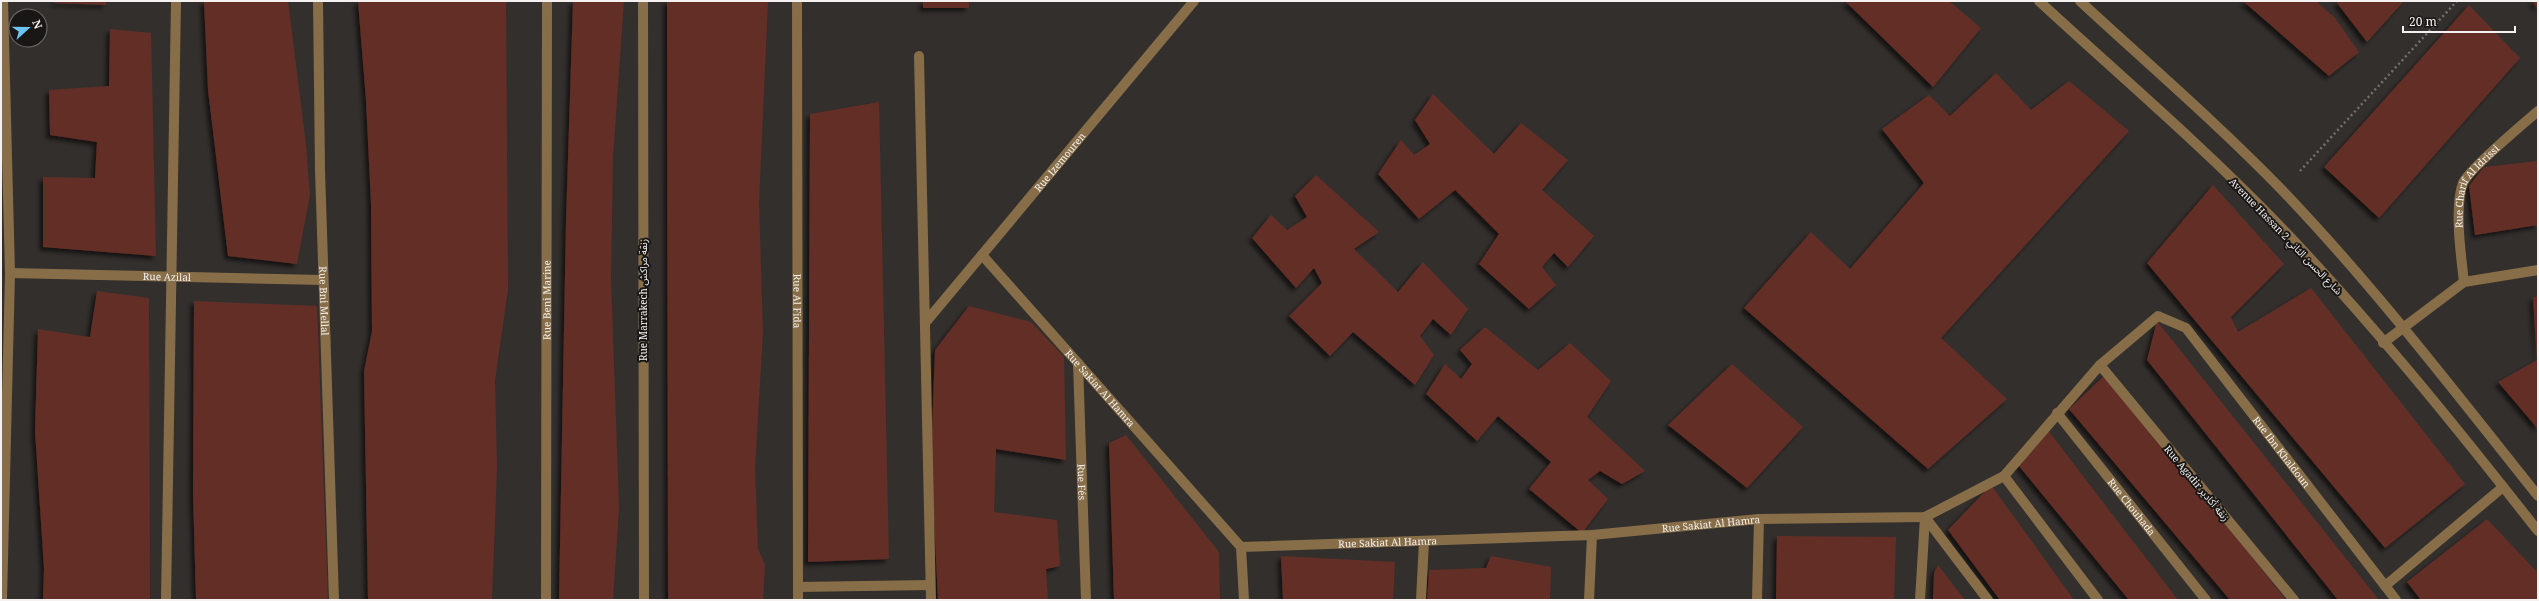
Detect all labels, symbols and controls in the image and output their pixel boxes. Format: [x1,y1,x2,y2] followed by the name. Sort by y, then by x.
[8,8,48,48] north arrow
[2403,8,2515,34] scale bar
[2409,13,2437,30] text: 20 m
[29,18,46,31] text: N
[1031,129,1089,194] street label: Rue Izemouren
[2452,141,2503,228] street label: Rue Charif Al Idrissi
[2225,175,2346,298] street label: Avenue Hassan 2 شارع الحسن الثاني
[636,239,650,361] street label: Rue Marrakech زنقة مراكش
[539,260,554,340] street label: Rue Beni Marine
[316,266,332,336] street label: Rue Bni Mellal
[143,269,191,284] street label: Rue Azilal
[790,274,805,329] street label: Rue Al Fida
[1062,347,1138,430] street label: Rue Sakiat Al Hamra
[2250,413,2314,491] street label: Rue Ibn Khaldoun
[2161,442,2233,524] street label: Rue Agadir زنقة أكادير
[1074,464,1090,501] street label: Rue Fés
[2105,475,2159,539] street label: Rue Chouhada
[1661,512,1761,535] street label: Rue Sakiat Al Hamra
[1338,533,1438,551] street label: Rue Sakiat Al Hamra

